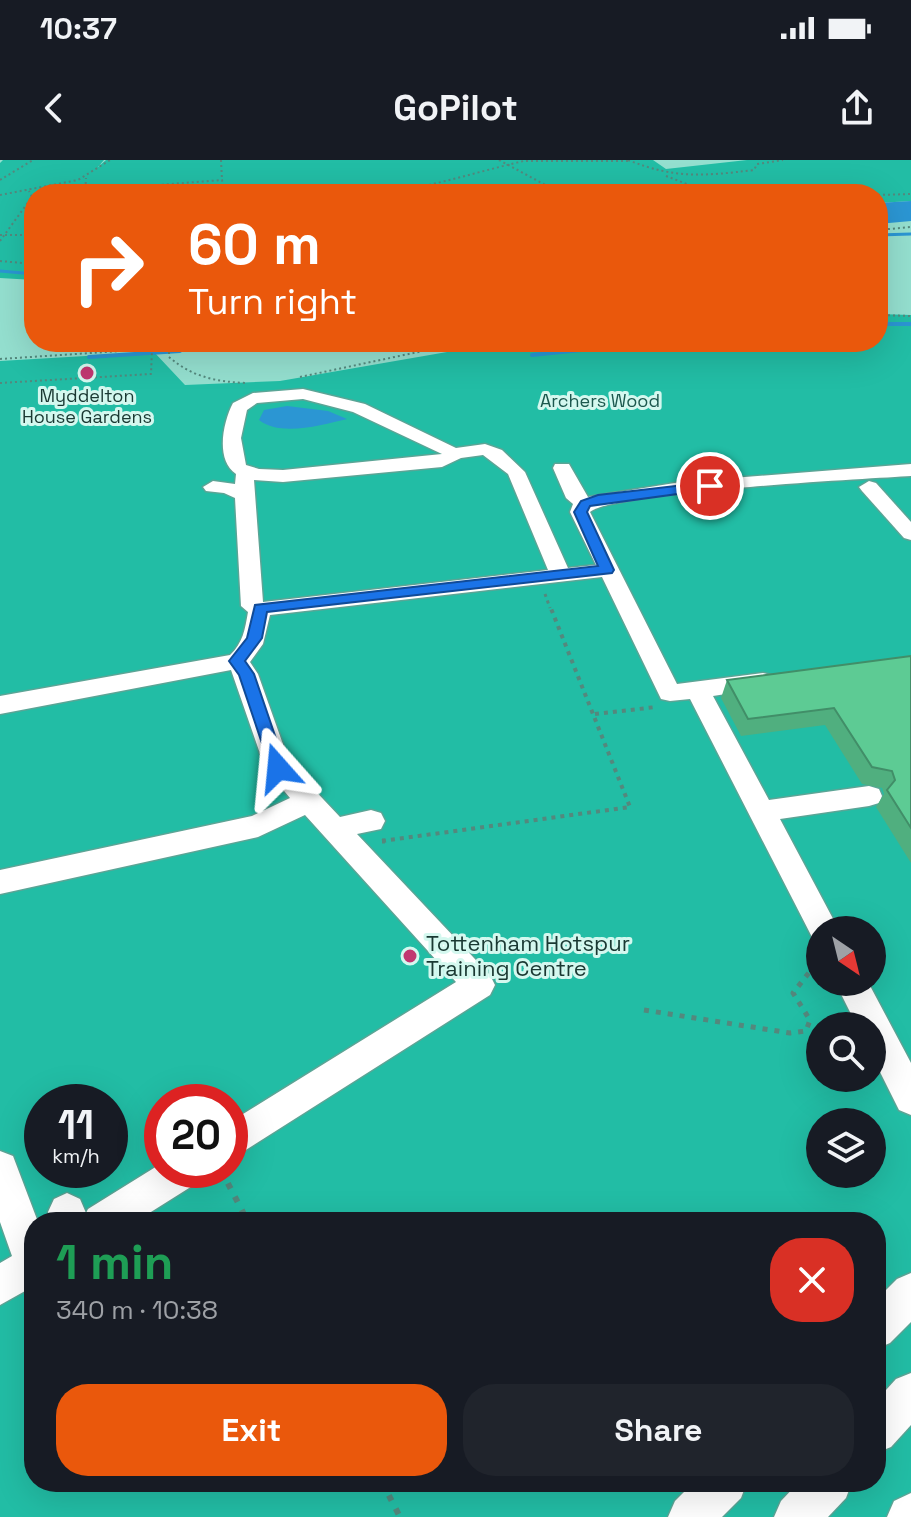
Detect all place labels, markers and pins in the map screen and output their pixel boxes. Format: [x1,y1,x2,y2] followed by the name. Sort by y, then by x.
[78,364,96,382] marker: Myddelton House Gardens
[22,384,152,428] place label: Myddelton House Gardens
[676,452,744,520] pin
[426,929,630,982] place label: Tottenham Hotspur Training Centre
[401,947,419,965] marker: Tottenham Hotspur Training Centre

